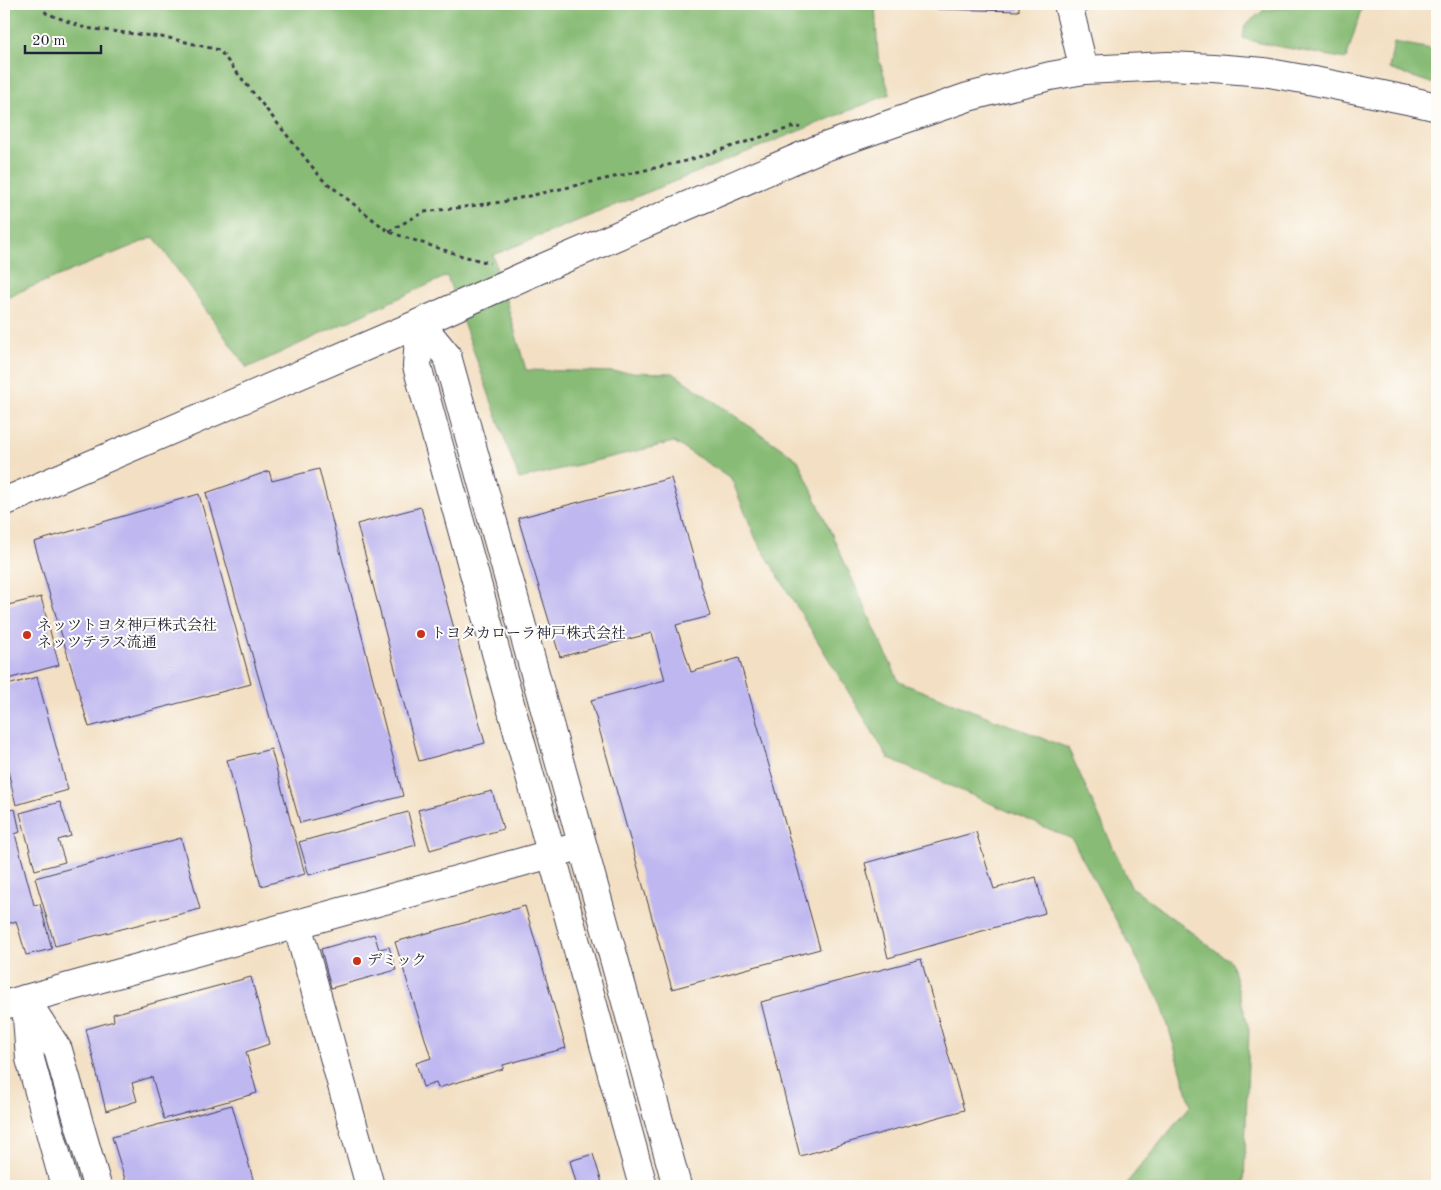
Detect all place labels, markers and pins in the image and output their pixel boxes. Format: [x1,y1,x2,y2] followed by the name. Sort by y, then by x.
[37,617,217,651] place label: ネッツトヨタ神戸株式会社 ネッツテラス流通
[431,625,626,642] place label: トヨタカローラ神戸株式会社
[415,628,427,640] marker: トヨタカローラ神戸株式会社
[21,629,33,641] marker: ネッツトヨタ神戸株式会社 ネッツテラス流通
[367,952,427,969] place label: デミック
[351,955,363,967] marker: デミック

